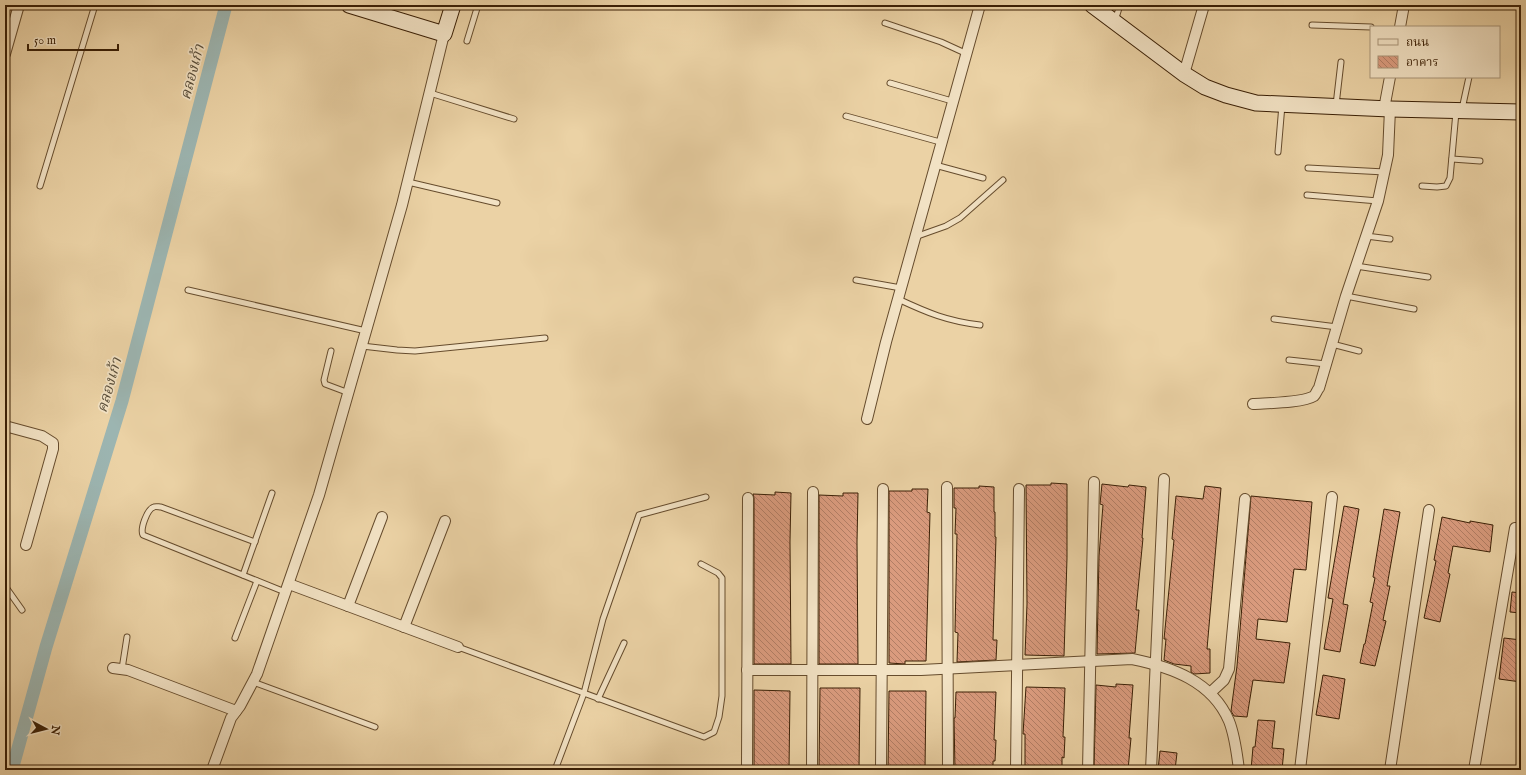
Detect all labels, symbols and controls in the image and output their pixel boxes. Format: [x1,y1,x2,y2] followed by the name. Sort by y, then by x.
[28,26,118,52] scale bar
[1370,26,1500,78] legend
[34,33,56,48] text: 50 m
[1406,35,1429,50] text: ถนน
[176,42,209,102] water label: คลองเก้า
[1406,55,1438,70] text: อาคาร
[93,355,127,415] water label: คลองเก้า
[26,709,66,749] north arrow
[47,724,63,736] text: N

